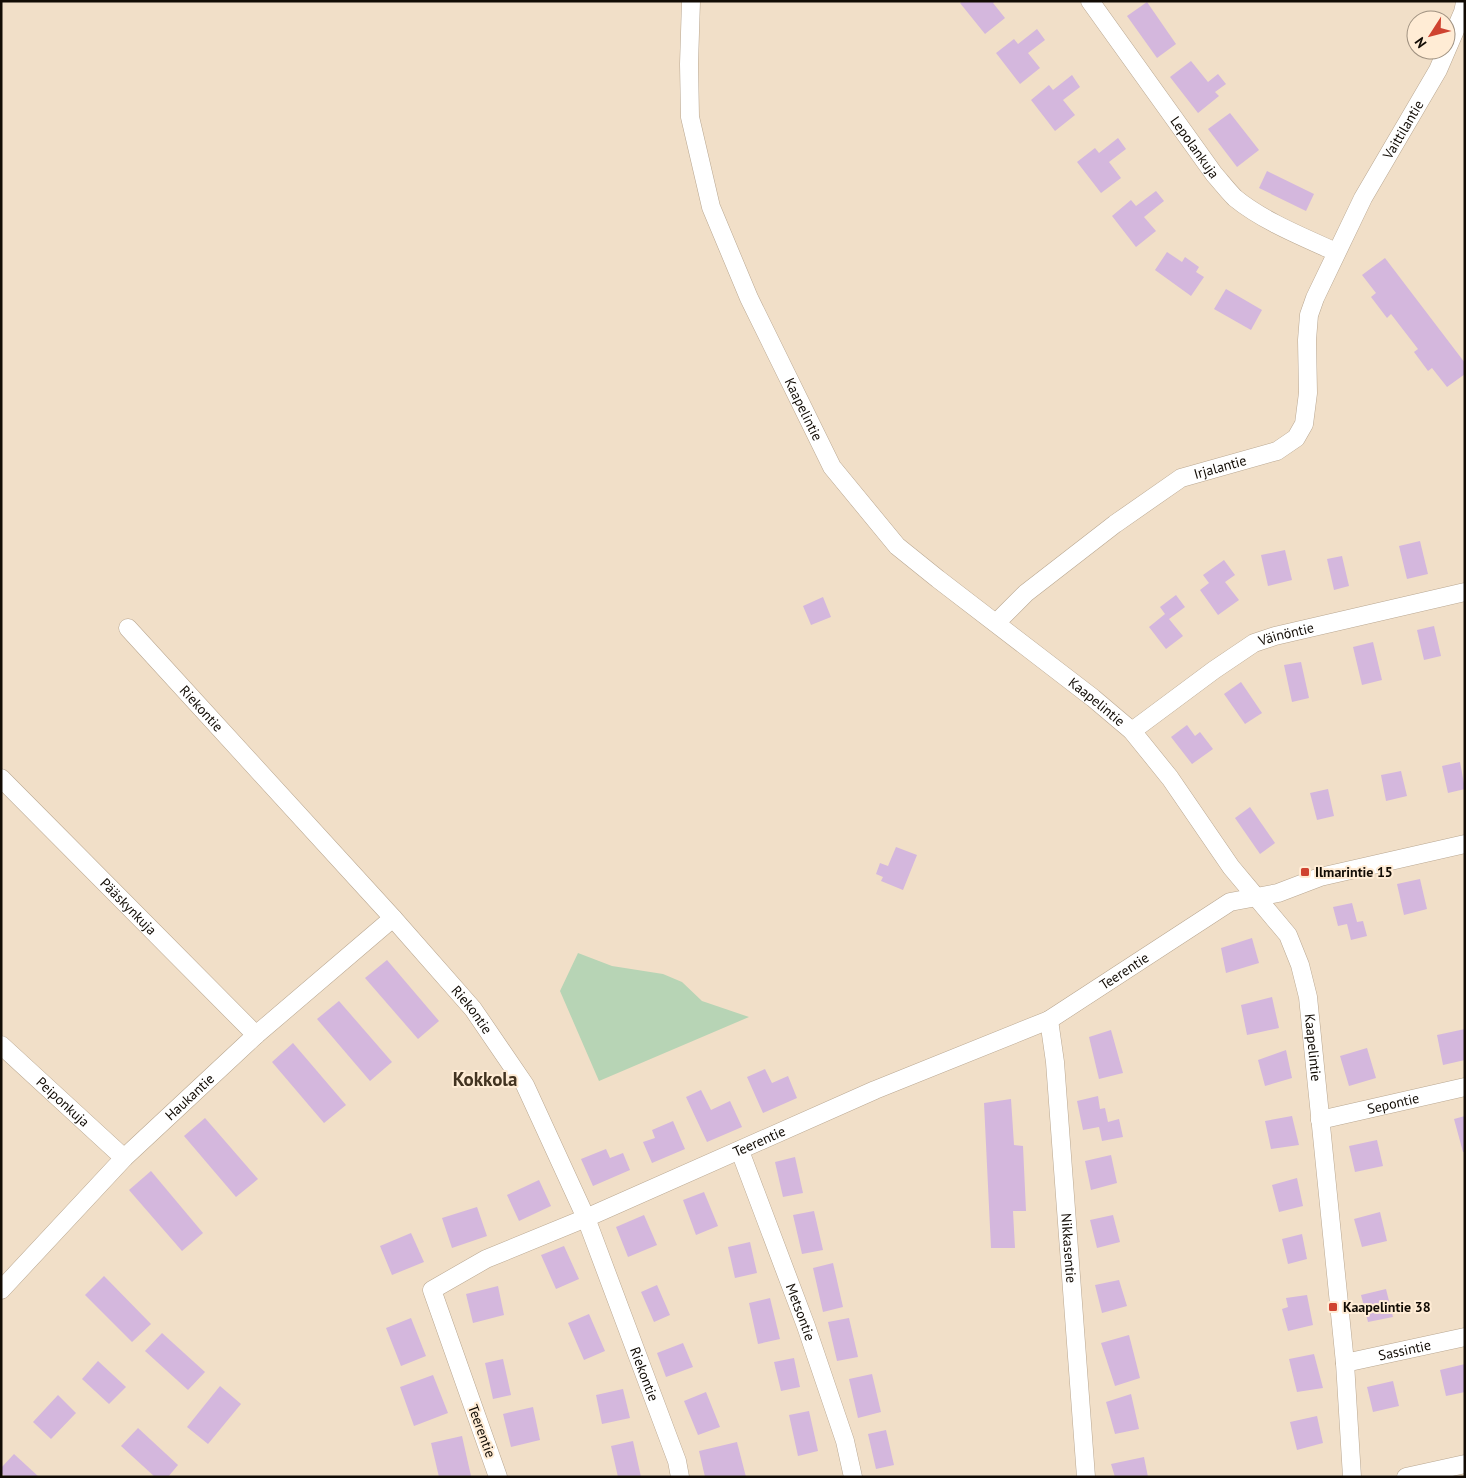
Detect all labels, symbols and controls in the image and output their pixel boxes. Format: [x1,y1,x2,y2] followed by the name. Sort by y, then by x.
[1406,10,1456,60] north arrow
[1410,34,1430,52] text: N
[1378,97,1427,163] street label: Vaittilantie
[1166,113,1223,182] street label: Lepolankuja
[781,375,827,444] street label: Kaapelintie
[1192,451,1248,483] street label: Irjalantie
[1255,618,1316,650] street label: Väinöntie
[1065,673,1129,730] street label: Kaapelintie
[176,681,227,735] street label: Riekontie
[1315,863,1393,881] place label: Ilmarintie 15
[1299,866,1311,878] marker: Ilmarintie 15
[96,874,161,939] street label: Pääskynkuja
[1096,948,1152,994] street label: Teerentie
[448,982,496,1037] street label: Riekontie
[1301,1013,1325,1082] street label: Kaapelintie
[453,1067,517,1091] district label: Kokkola
[161,1070,218,1124] street label: Haukantie
[32,1073,93,1131] street label: Peiponkuja
[1365,1089,1421,1118] street label: Sepontie
[730,1122,788,1161] street label: Teerentie
[1057,1213,1080,1284] street label: Nikkasentie
[782,1281,819,1343] street label: Metsontie
[1343,1298,1431,1316] place label: Kaapelintie 38
[1327,1301,1339,1313] marker: Kaapelintie 38
[1377,1336,1433,1365] street label: Sassintie
[626,1344,663,1404] street label: Riekontie
[464,1402,500,1460] street label: Teerentie

